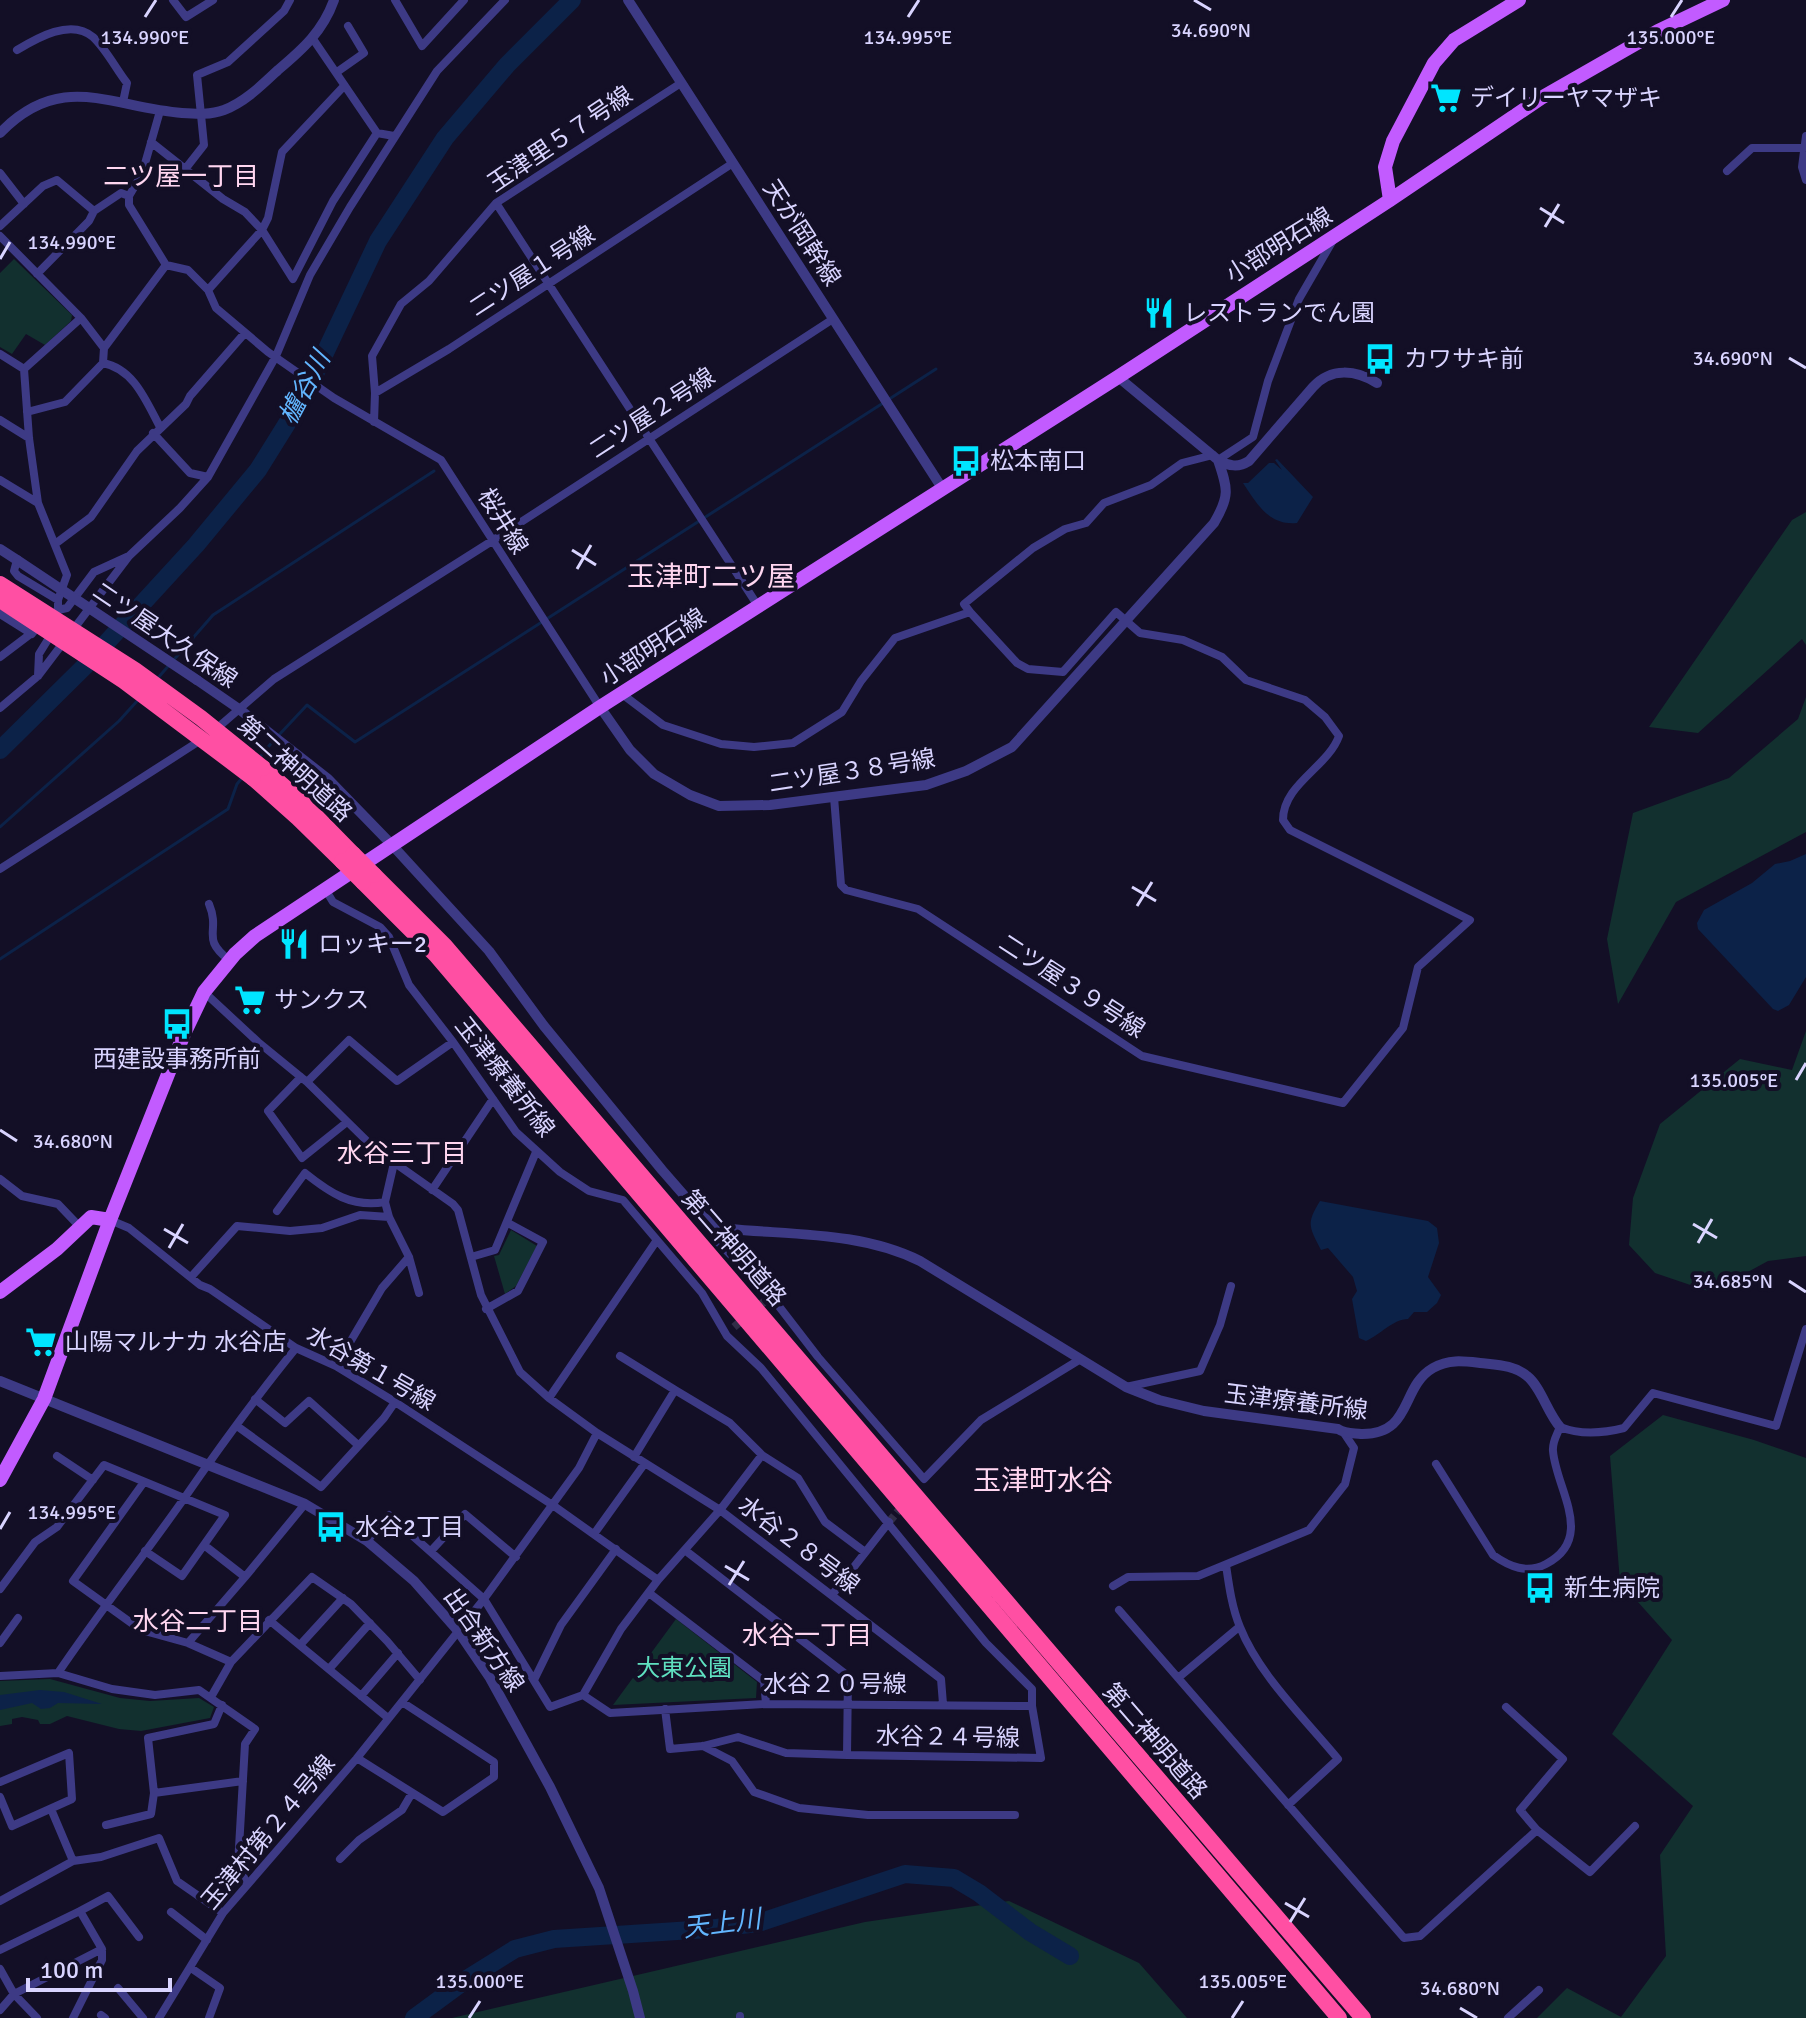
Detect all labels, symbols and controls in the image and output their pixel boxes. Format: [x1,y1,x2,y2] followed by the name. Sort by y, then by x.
[1171,18,1251,43] text: 34.690°N
[101,25,189,50] text: 134.990°E
[864,25,952,50] text: 134.995°E
[1627,25,1715,50] text: 135.000°E
[482,80,638,198] street label: 玉津里５７号線
[1429,81,1463,115] supermarket icon: デイリーヤマザキ
[1470,83,1662,113] place label: デイリーヤマザキ
[103,161,259,193] district label: 二ツ屋一丁目
[757,175,847,291] street label: 天が岡幹線
[1220,200,1338,290] street label: 小部明石線
[463,219,601,323] street label: 二ツ屋１号線
[28,230,116,255] text: 134.990°E
[1142,296,1176,330] restaurant icon: レストランでん園
[1183,298,1375,328] place label: レストランでん園
[1363,342,1397,376] bus stop icon: カワサキ前
[273,343,339,430] water label: 櫨谷川
[1404,344,1524,374] place label: カワサキ前
[1693,346,1773,371] text: 34.690°N
[583,361,721,465] street label: 二ツ屋２号線
[949,444,983,478] bus stop icon: 松本南口
[990,446,1086,476] place label: 松本南口
[471,483,535,559] street label: 桜井線
[627,560,795,594] district label: 玉津町二ツ屋
[87,576,243,694] street label: 二ツ屋大久保線
[595,602,711,692] street label: 小部明石線
[231,710,359,828] street label: 第二神明道路
[767,743,937,799] street label: 二ツ屋３８号線
[277,927,311,961] restaurant icon: ロッキー2
[993,928,1151,1044] street label: 二ツ屋３９号線
[318,929,427,959] place label: ロッキー2
[233,983,267,1017] supermarket icon: サンクス
[274,985,369,1015] place label: サンクス
[160,1007,194,1041] bus stop icon: 西建設事務所前
[449,1011,561,1143] street label: 玉津療養所線
[93,1044,261,1074] place label: 西建設事務所前
[1690,1068,1778,1093] text: 135.005°E
[33,1129,113,1154] text: 34.680°N
[337,1138,467,1170] district label: 水谷三丁目
[675,1184,793,1312] street label: 第二神明道路
[1693,1269,1773,1294] text: 34.685°N
[301,1319,441,1417] street label: 水谷第１号線
[24,1325,58,1359] supermarket icon: 山陽マルナカ 水谷店
[65,1327,286,1357] place label: 山陽マルナカ 水谷店
[1223,1378,1369,1426] street label: 玉津療養所線
[973,1464,1113,1498] district label: 玉津町水谷
[732,1490,866,1600] street label: 水谷２８号線
[28,1500,116,1525] text: 134.995°E
[314,1510,348,1544] bus stop icon: 水谷2丁目
[355,1512,464,1542] place label: 水谷2丁目
[1523,1571,1557,1605] bus stop icon: 新生病院
[1564,1573,1660,1603] place label: 新生病院
[437,1582,531,1698] street label: 出合新方線
[133,1606,263,1638] district label: 水谷二丁目
[742,1620,872,1652] district label: 水谷一丁目
[636,1653,732,1683] park label: 大東公園
[763,1669,907,1699] street label: 水谷２０号線
[1096,1677,1214,1805] street label: 第二神明道路
[876,1721,1020,1753] street label: 水谷２４号線
[195,1749,341,1915] street label: 玉津村第２４号線
[681,1903,766,1945] water label: 天上川
[28,1942,170,1992] scale bar
[40,1955,103,1985] text: 100 m
[436,1969,524,1994] text: 135.000°E
[1199,1969,1287,1994] text: 135.005°E
[1420,1976,1500,2001] text: 34.680°N

